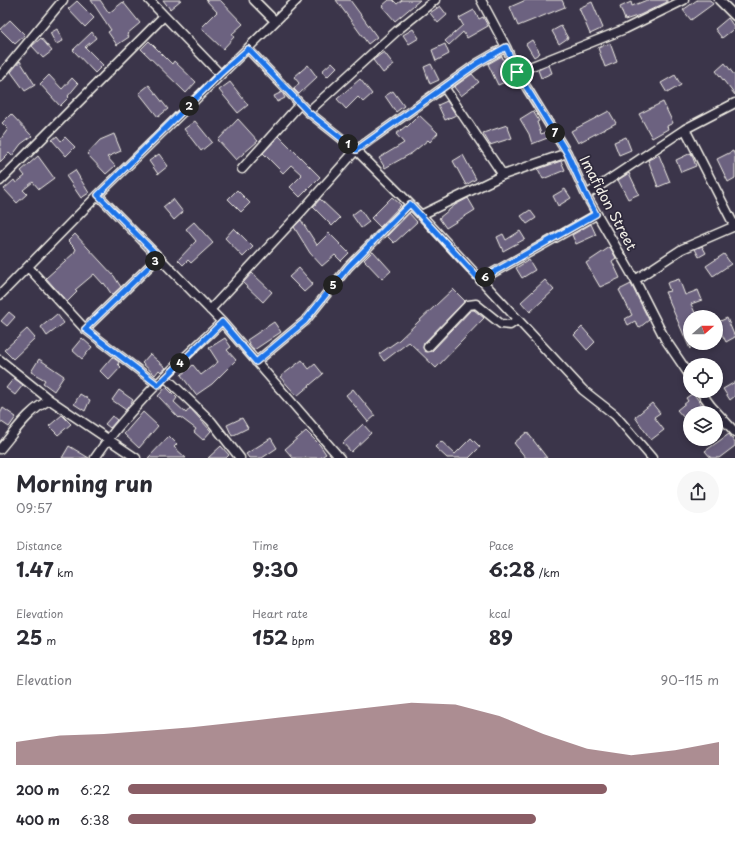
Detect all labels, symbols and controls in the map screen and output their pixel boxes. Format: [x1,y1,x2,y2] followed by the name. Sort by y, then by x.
[500,55,534,89] pin
[506,61,528,83] icon: arrive
[179,96,199,116] pin: 2
[185,97,193,114] text: 2
[545,123,565,143] pin: 7
[552,124,558,141] text: 7
[338,134,358,154] pin: 1
[345,135,351,152] text: 1
[574,151,643,254] street label: Imafidon Street
[145,251,165,271] pin: 3
[151,252,159,269] text: 3
[475,267,495,287] pin: 6
[481,268,489,285] text: 6
[323,275,343,295] pin: 5
[329,276,337,293] text: 5
[683,310,723,350] north arrow
[683,310,723,446] map controls
[170,353,190,373] pin: 4
[176,354,184,371] text: 4
[683,358,723,398] button: locate
[683,406,723,446] button: layers
[16,466,153,499] text: Morning run
[677,471,719,513] button: share
[16,498,52,517] text: 09:57
[16,537,62,554] text: Distance
[252,537,278,554] text: Time
[489,537,513,554] text: Pace
[16,554,53,584] text: 1.47
[252,554,298,584] text: 9:30
[489,554,535,584] text: 6:28
[53,564,74,581] text: km
[535,564,560,581] text: /km
[16,605,63,622] text: Elevation
[252,605,308,622] text: Heart rate
[489,605,511,622] text: kcal
[16,622,43,652] text: 25
[252,622,288,652] text: 152
[489,622,513,652] text: 89
[43,632,56,649] text: m
[288,632,314,649] text: bpm
[16,670,72,689] text: Elevation
[661,670,719,689] text: 90–115 m
[16,780,60,799] text: 200 m
[80,780,110,799] text: 6:22
[16,810,60,829] text: 400 m
[80,810,110,829] text: 6:38

